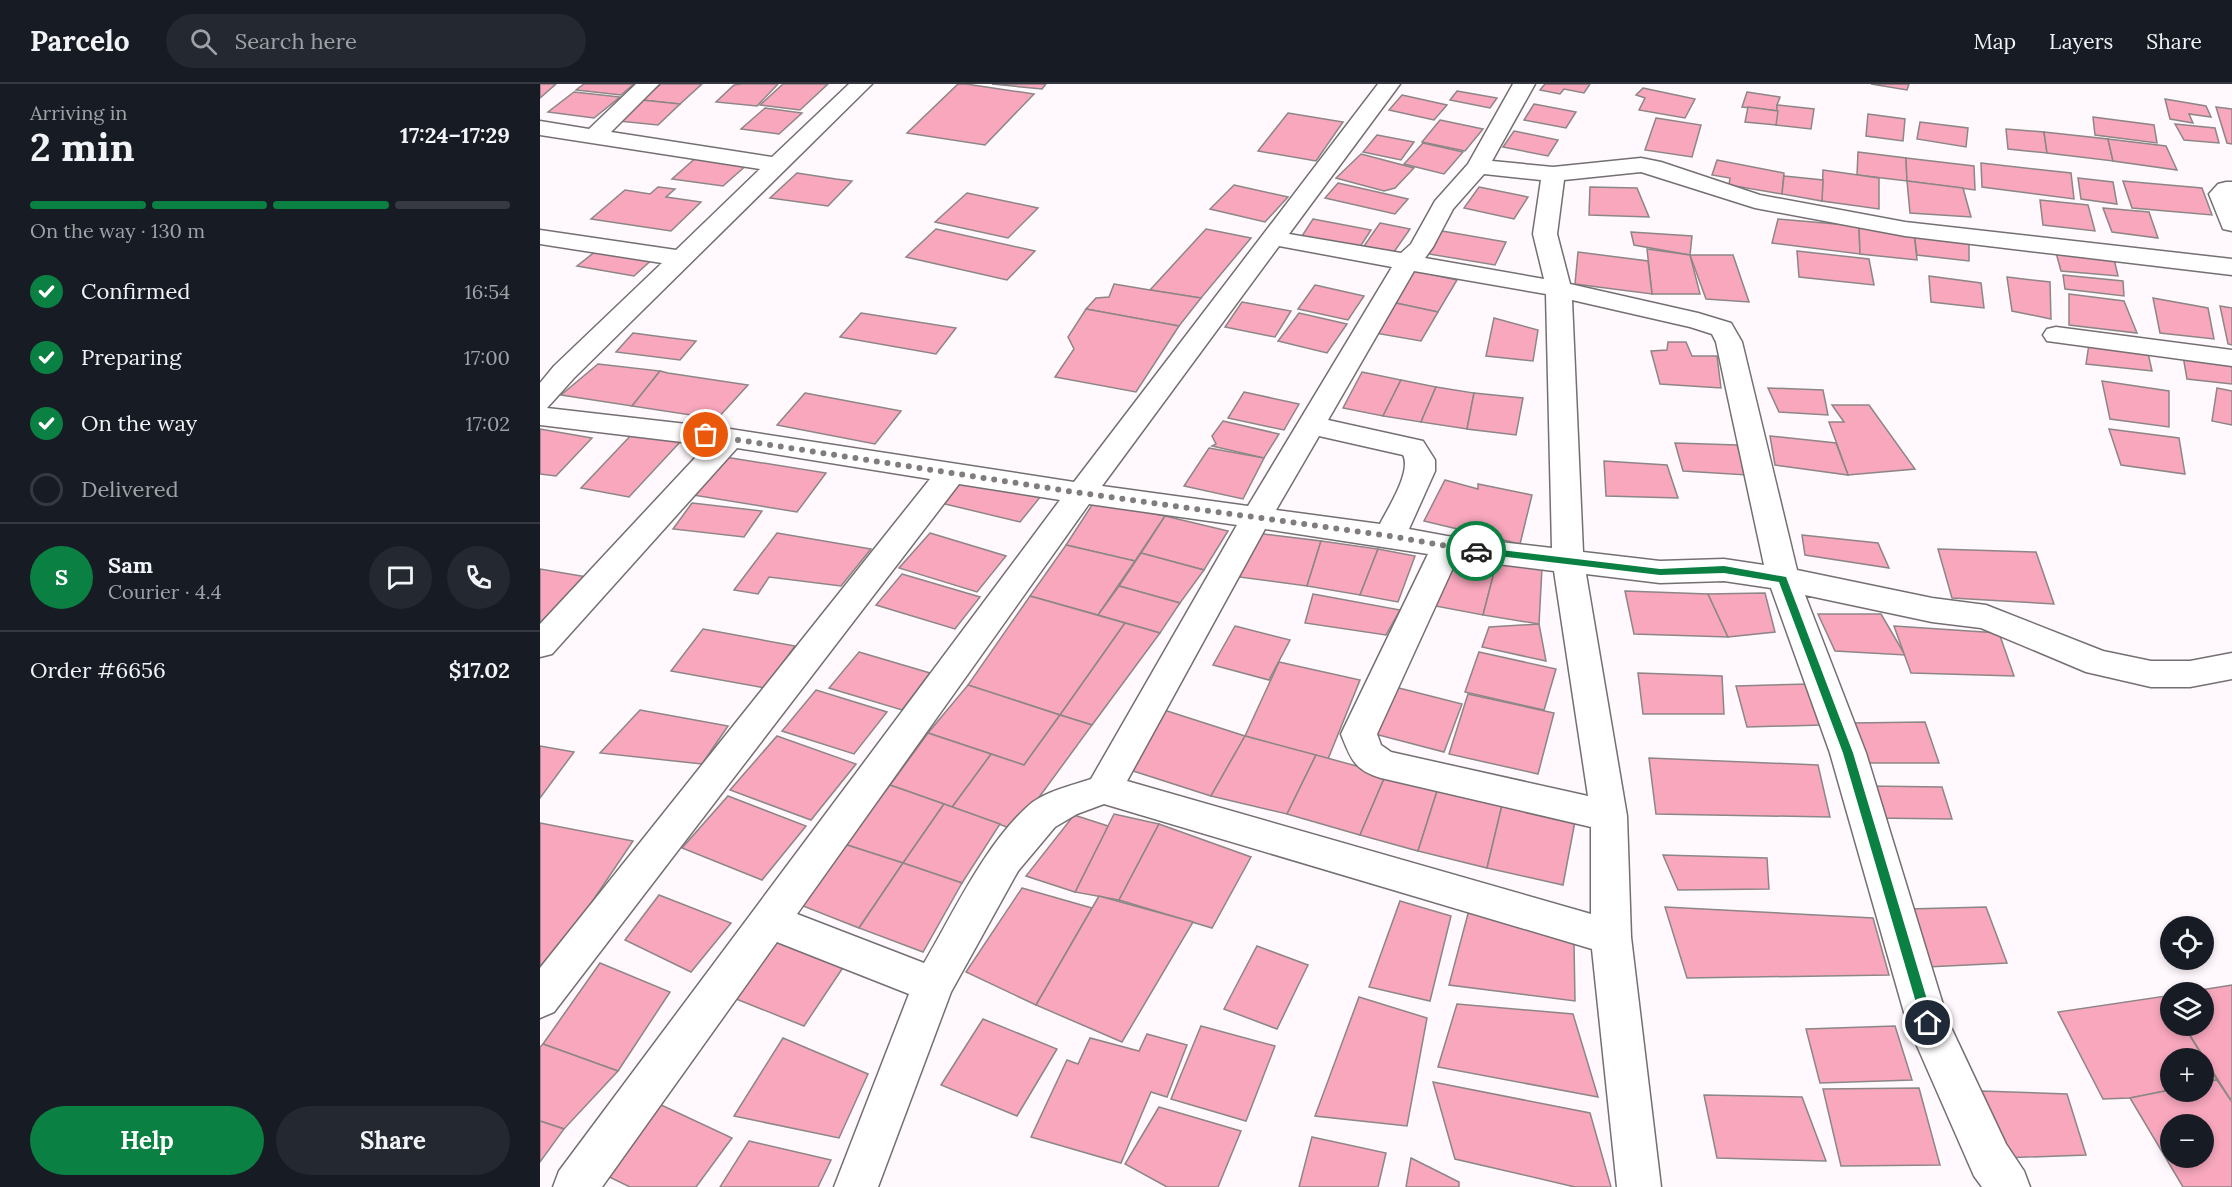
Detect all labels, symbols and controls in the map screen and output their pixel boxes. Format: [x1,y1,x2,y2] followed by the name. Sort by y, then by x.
[166,14,586,68] search box
[30,23,130,59] text: Parcelo
[187,25,220,58] icon: search
[235,27,357,55] text: Search here
[1973,28,2016,55] text: Map
[2049,28,2113,55] text: Layers
[2146,28,2202,55] text: Share
[30,100,127,125] text: Arriving in
[400,121,510,149] text: 17:24–17:29
[30,122,135,172] text: 2 min
[30,218,205,243] text: On the way · 130 m
[30,275,63,308] icon: check
[81,277,190,305] text: Confirmed
[464,279,510,304] text: 16:54
[30,341,63,374] icon: check
[81,343,181,371] text: Preparing
[464,345,510,370] text: 17:00
[30,407,63,440] icon: check
[81,409,197,437] text: On the way
[680,409,731,460] pin
[465,411,510,436] text: 17:02
[689,418,722,451] icon: bag
[81,475,179,503] text: Delivered
[1446,521,1506,581] courier
[1460,535,1493,568] icon: car
[369,546,432,609] button: chat
[447,546,510,609] button: phone
[108,551,153,579] text: Sam
[55,563,68,591] text: S
[108,579,222,604] text: Courier · 4.4
[30,656,166,684] text: Order #6656
[449,656,510,684] text: $17.02
[2160,916,2214,1168] map controls
[2160,916,2214,970] button: locate
[2160,982,2214,1036] button: layers
[1902,997,1953,1048] pin
[1911,1006,1944,1039] icon: home
[2160,1048,2214,1102] button: +
[30,1106,264,1175] button: Help
[276,1106,510,1175] button: Share
[2160,1114,2214,1168] button: −

